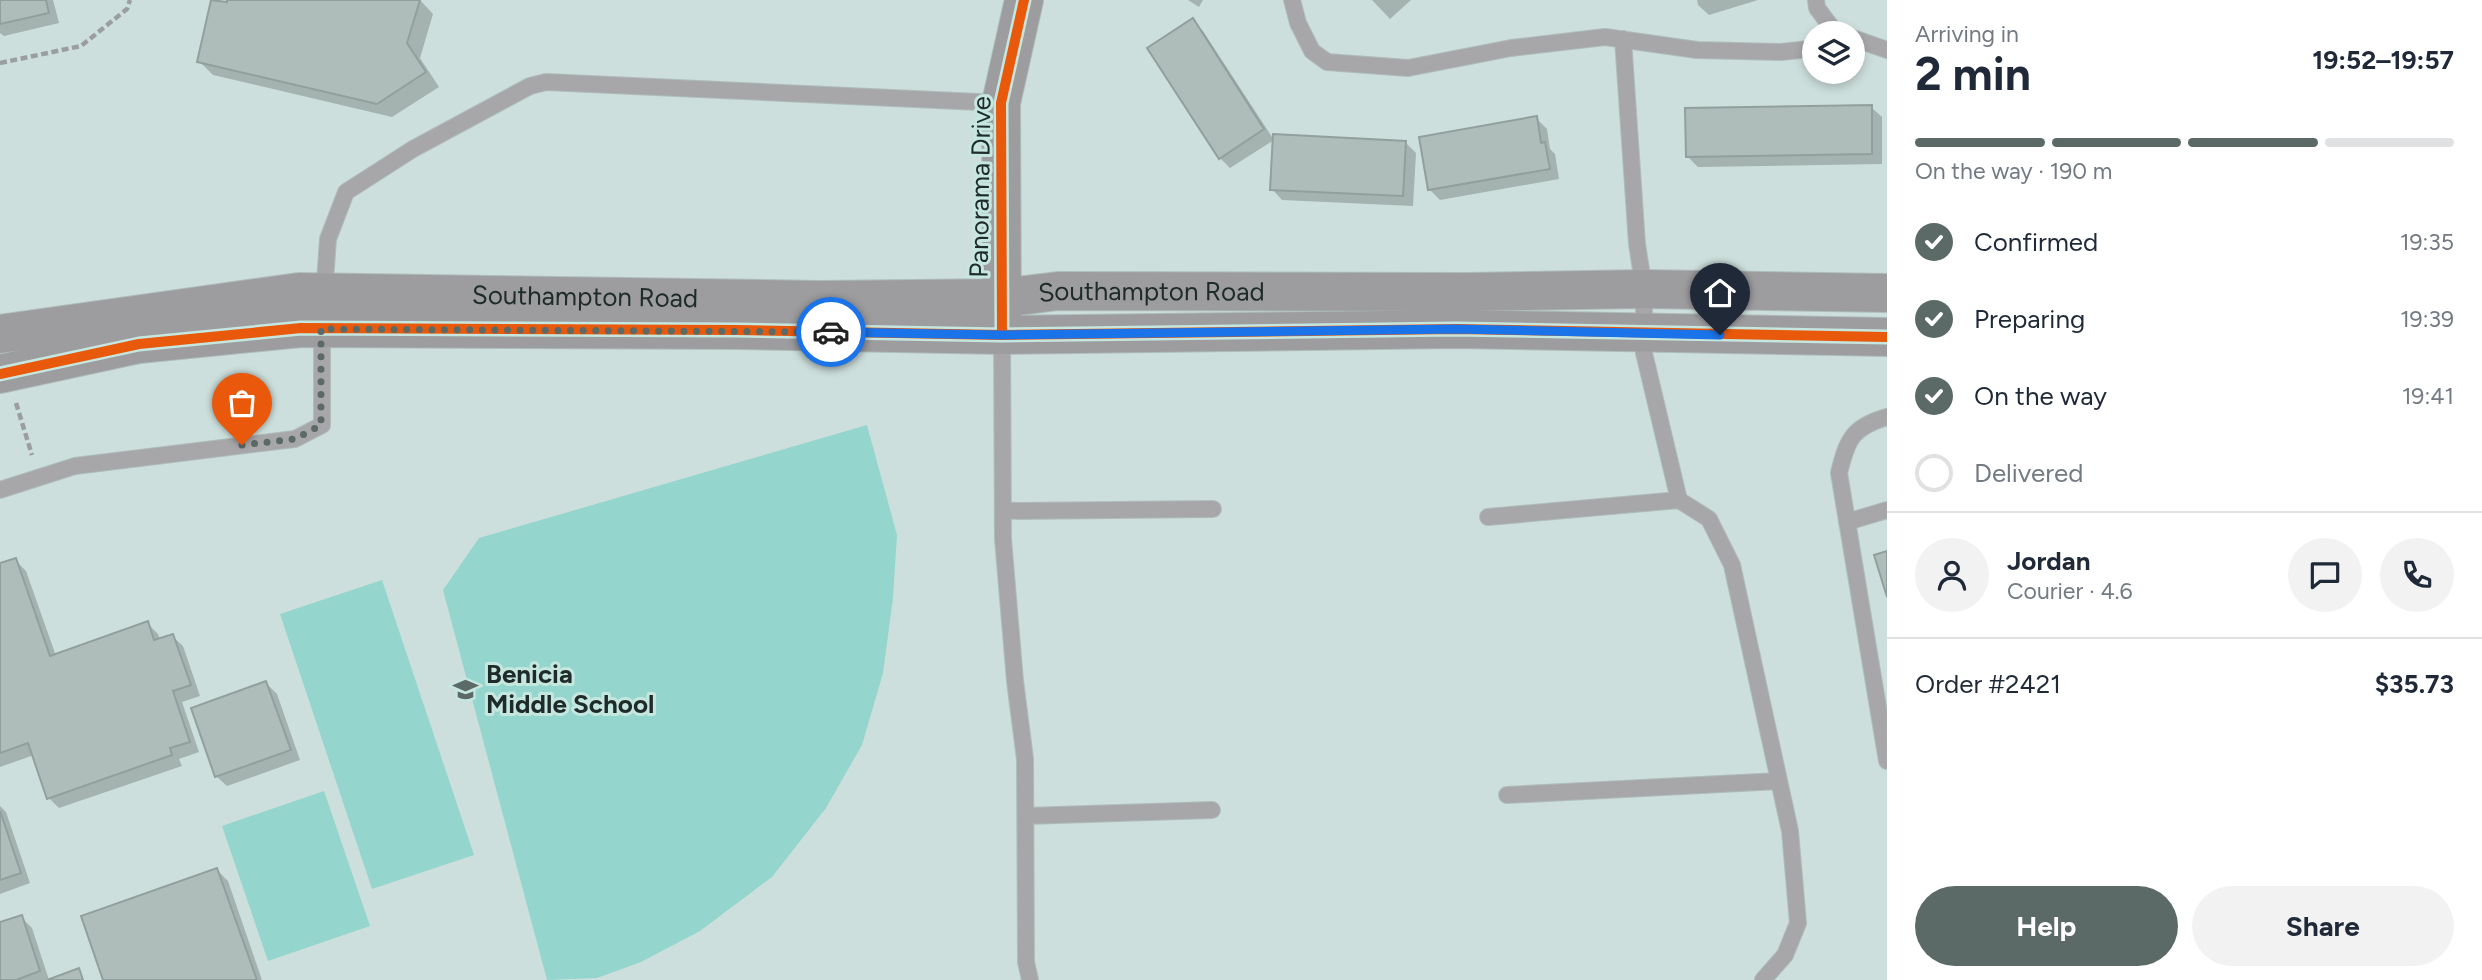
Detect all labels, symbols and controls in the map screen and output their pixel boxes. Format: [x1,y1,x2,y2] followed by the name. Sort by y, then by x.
[1915,20,2019,48] text: Arriving in
[1802,21,1865,84] map controls
[1802,21,1865,84] button: layers
[2312,44,2454,76] text: 19:52–19:57
[1915,46,2031,102] text: 2 min
[962,96,998,278] street label: Panorama Drive
[1915,157,2112,185] text: On the way · 190 m
[1915,223,1953,261] icon: check
[1974,226,2098,258] text: Confirmed
[2400,228,2454,256] text: 19:35
[1690,263,1750,335] pin
[1701,274,1739,312] icon: home
[1037,275,1265,309] street label: Southampton Road
[472,279,698,314] street label: Southampton Road
[796,297,866,367] courier
[1915,300,1953,338] icon: check
[1974,303,2085,335] text: Preparing
[2400,305,2454,333] text: 19:39
[812,313,850,351] icon: car
[212,373,272,445] pin
[1915,377,1953,415] icon: check
[1974,380,2107,412] text: On the way
[2402,382,2454,410] text: 19:41
[223,384,261,422] icon: bag
[1974,457,2083,489] text: Delivered
[1915,538,1989,612] button: person
[2288,538,2362,612] button: chat
[2380,538,2454,612] button: phone
[2007,545,2090,577] text: Jordan
[2007,577,2133,605] text: Courier · 4.6
[486,658,654,720] place label: Benicia Middle School
[1915,668,2061,700] text: Order #2421
[2375,668,2454,700] text: $35.73
[452,675,480,703] school or university icon: Benicia Middle School
[1915,886,2178,966] button: Help
[2192,886,2454,966] button: Share

